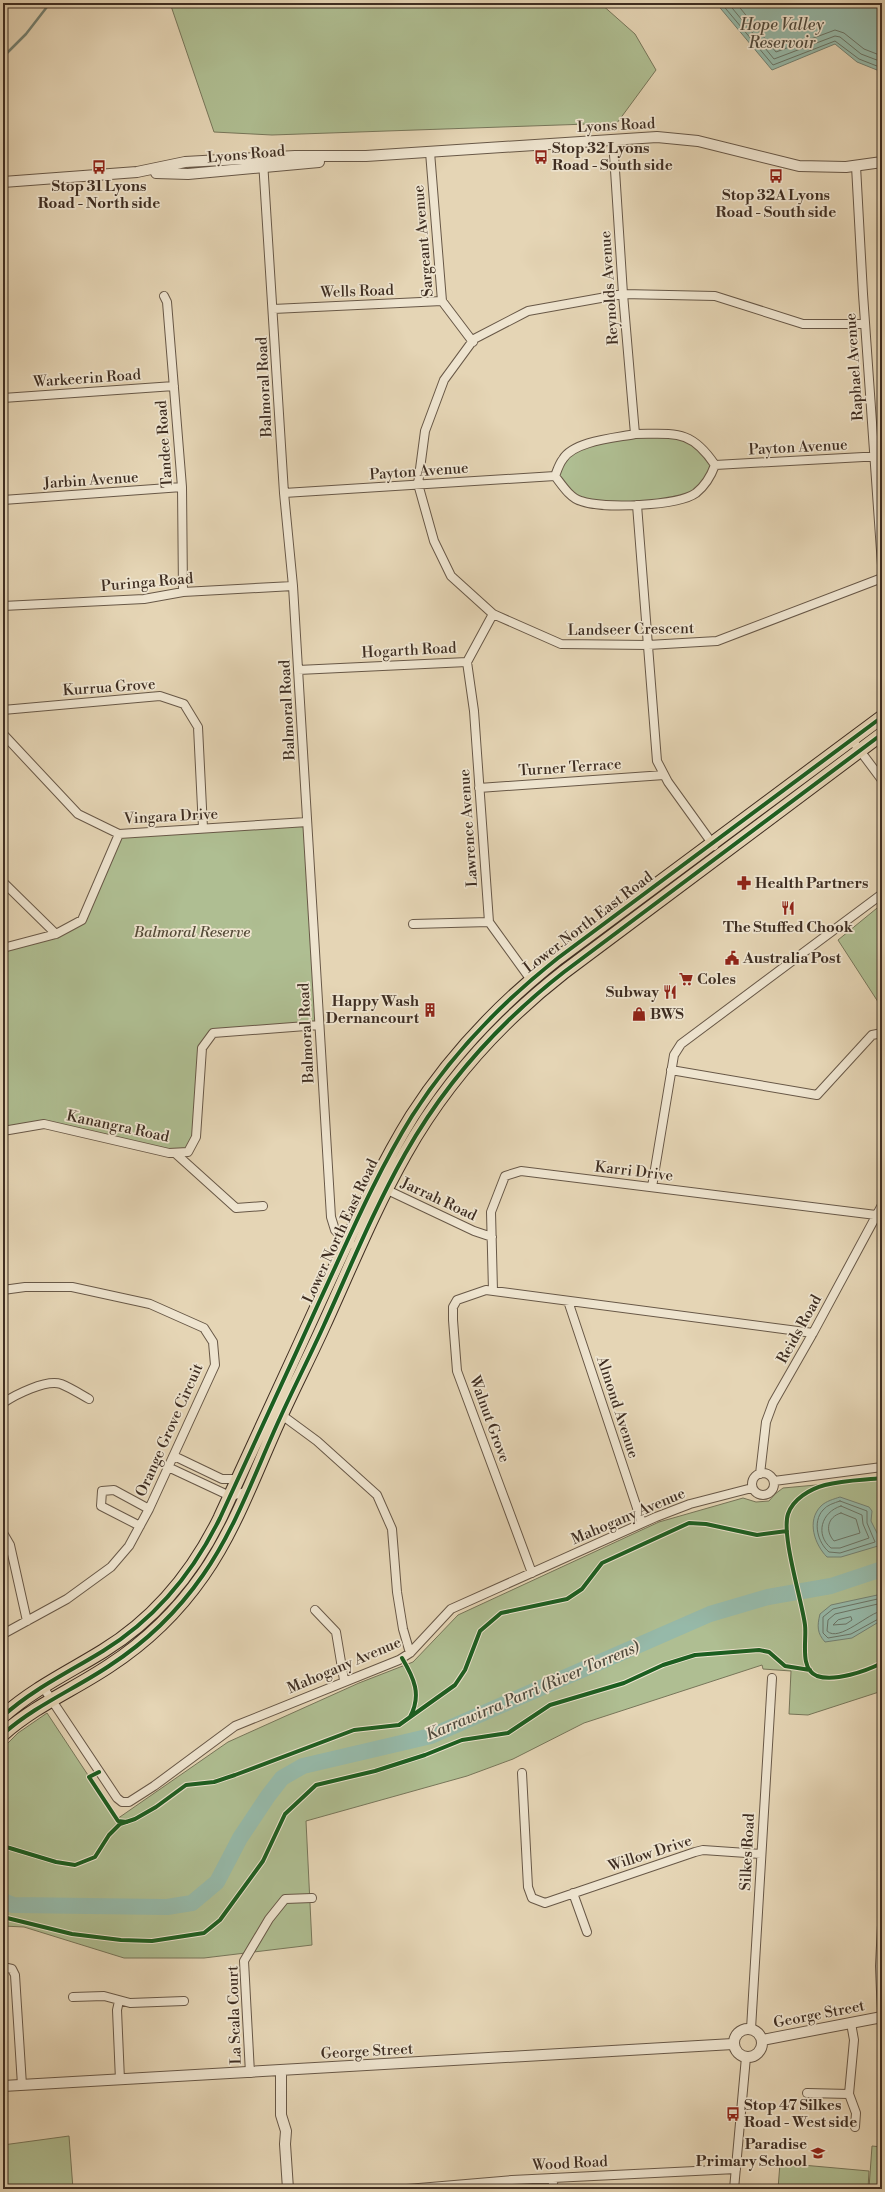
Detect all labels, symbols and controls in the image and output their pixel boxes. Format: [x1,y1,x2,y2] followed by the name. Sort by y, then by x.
[739,15,824,53] water label: Hope Valley Reservoir
[576,114,656,137] street label: Lyons Road
[552,139,673,175] place label: Stop 32 Lyons Road - South side
[206,142,286,167] street label: Lyons Road
[533,149,549,165] bus stop icon: Stop 32 Lyons Road - South side
[91,159,107,175] bus stop icon: Stop 31 Lyons Road - North side
[768,168,784,184] bus stop icon: Stop 32A Lyons Road - South side
[38,177,160,213] place label: Stop 31 Lyons Road - North side
[409,184,438,298] street label: Sargeant Avenue
[716,186,836,222] place label: Stop 32A Lyons Road - South side
[596,230,623,346] street label: Reynolds Avenue
[319,281,395,302] street label: Wells Road
[841,312,868,422] street label: Raphael Avenue
[252,336,277,439] street label: Balmoral Road
[32,365,142,392] street label: Warkeerin Road
[152,399,177,488] street label: Tandee Road
[748,435,848,460] street label: Payton Avenue
[369,459,469,484] street label: Payton Avenue
[42,468,139,493] street label: Jarbin Avenue
[100,569,195,596] street label: Puringa Road
[568,619,695,640] street label: Landseer Crescent
[361,639,457,662] street label: Hogarth Road
[275,659,300,762] street label: Balmoral Road
[62,675,156,700] street label: Kurrua Grove
[518,754,622,781] street label: Turner Terrace
[455,768,482,888] street label: Lawrence Avenue
[122,805,219,829] street label: Vingara Drive
[520,867,657,977] street label: Lower North East Road
[755,874,868,893] place label: Health Partners
[736,875,752,891] pharmacy icon: Health Partners
[780,900,796,916] restaurant icon: The Stuffed Chook
[723,918,854,937] place label: The Stuffed Chook
[133,923,250,942] park label: Balmoral Reserve
[742,949,842,968] place label: Australia Post
[724,950,740,966] public building icon: Australia Post
[697,970,736,989] place label: Coles
[678,971,694,987] supermarket icon: Coles
[294,982,319,1085] street label: Balmoral Road
[606,983,659,1002] place label: Subway
[662,984,678,1000] restaurant icon: Subway
[326,992,420,1028] place label: Happy Wash Dernancourt
[422,1002,438,1018] building icon: Happy Wash Dernancourt
[650,1005,684,1024] place label: BWS
[631,1006,647,1022] shop icon: BWS
[65,1106,171,1147] street label: Kanangra Road
[299,1156,382,1306] street label: Lower North East Road
[594,1157,674,1186] street label: Karri Drive
[397,1173,480,1225] street label: Jarrah Road
[773,1291,826,1367] street label: Reids Road
[592,1353,643,1461] street label: Almond Avenue
[131,1360,208,1500] street label: Orange Grove Circuit
[465,1372,514,1465] street label: Walnut Grove
[568,1484,688,1549] street label: Mahogany Avenue
[284,1633,404,1698] street label: Mahogany Avenue
[423,1636,643,1745] water label: Karrawirra Parri (River Torrens)
[736,1812,759,1891] street label: Silkes Road
[605,1831,694,1876] street label: Willow Drive
[223,1964,246,2065] street label: La Scala Court
[772,1996,867,2033] street label: George Street
[320,2040,414,2063] street label: George Street
[744,2096,857,2132] place label: Stop 47 Silkes Road - West side
[725,2106,741,2122] bus stop icon: Stop 47 Silkes Road - West side
[696,2135,807,2171] place label: Paradise Primary School
[810,2145,826,2161] school or university icon: Paradise Primary School
[531,2152,609,2175] street label: Wood Road

